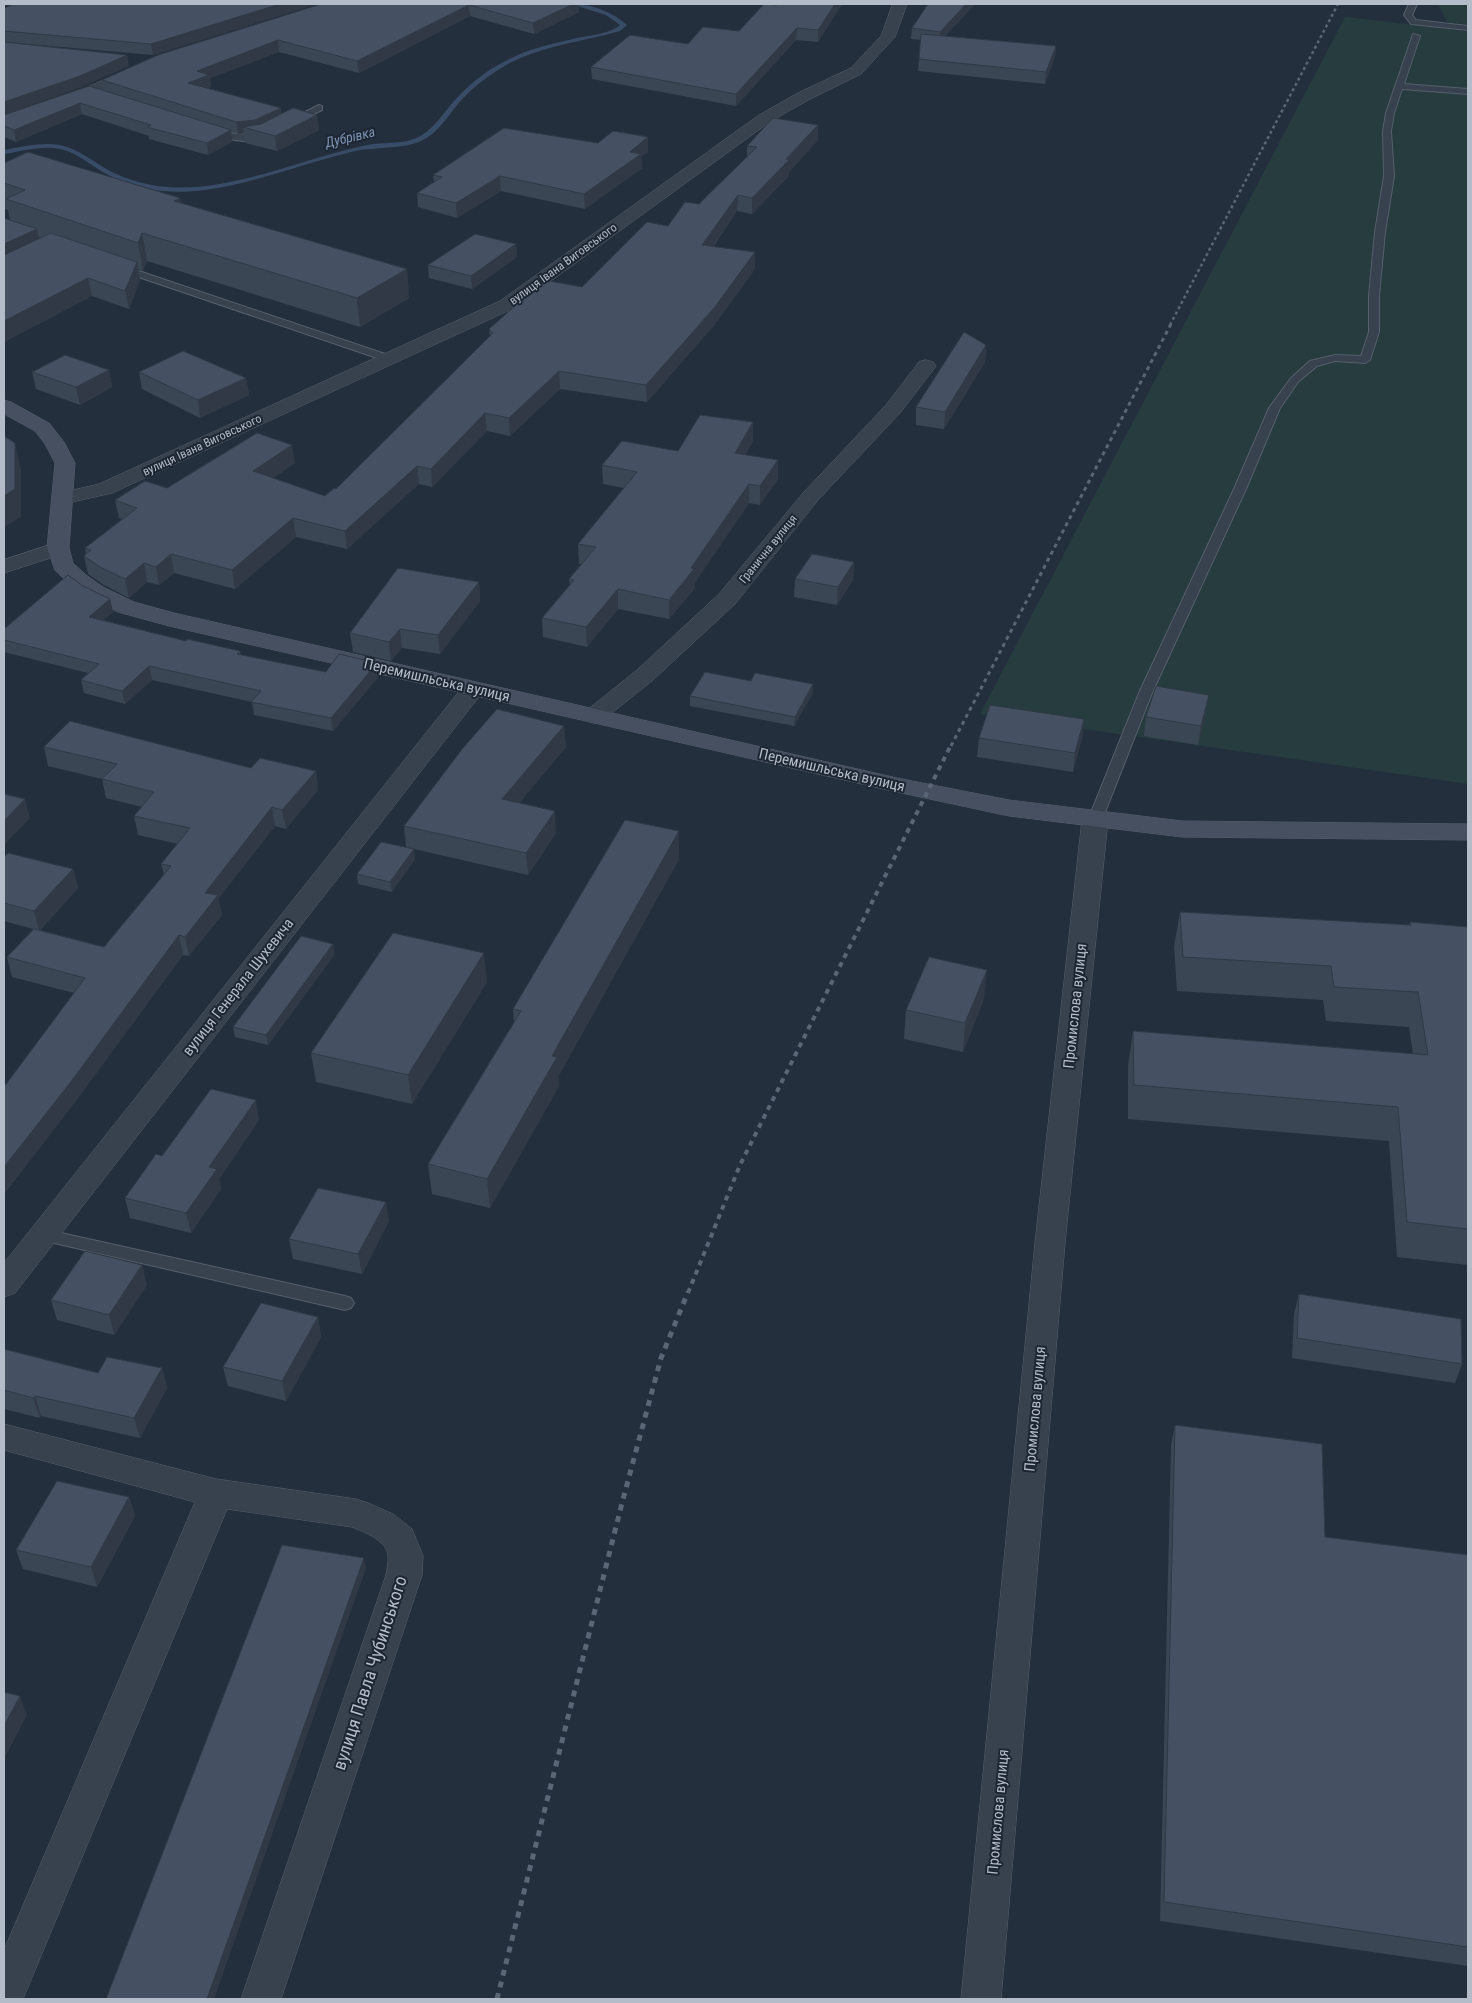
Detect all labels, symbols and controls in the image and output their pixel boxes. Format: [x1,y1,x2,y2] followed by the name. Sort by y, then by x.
[322,123,377,151] water label: Дубрівка
[506,220,620,308] street label: вулиця Івана Виговського
[140,411,264,479] street label: вулиця Івана Виговського
[736,512,800,586] street label: Гранична вулиця
[362,654,512,706] street label: Перемишльська вулиця
[757,744,907,796] street label: Перемишльська вулиця
[179,915,297,1059] street label: вулиця Генерала Шухевича
[1059,943,1091,1069] street label: Промислова вулиця
[1021,1346,1049,1472] street label: Промислова вулиця
[328,1573,411,1773] street label: вулиця Павла Чубинського
[984,1749,1012,1875] street label: Промислова вулиця

